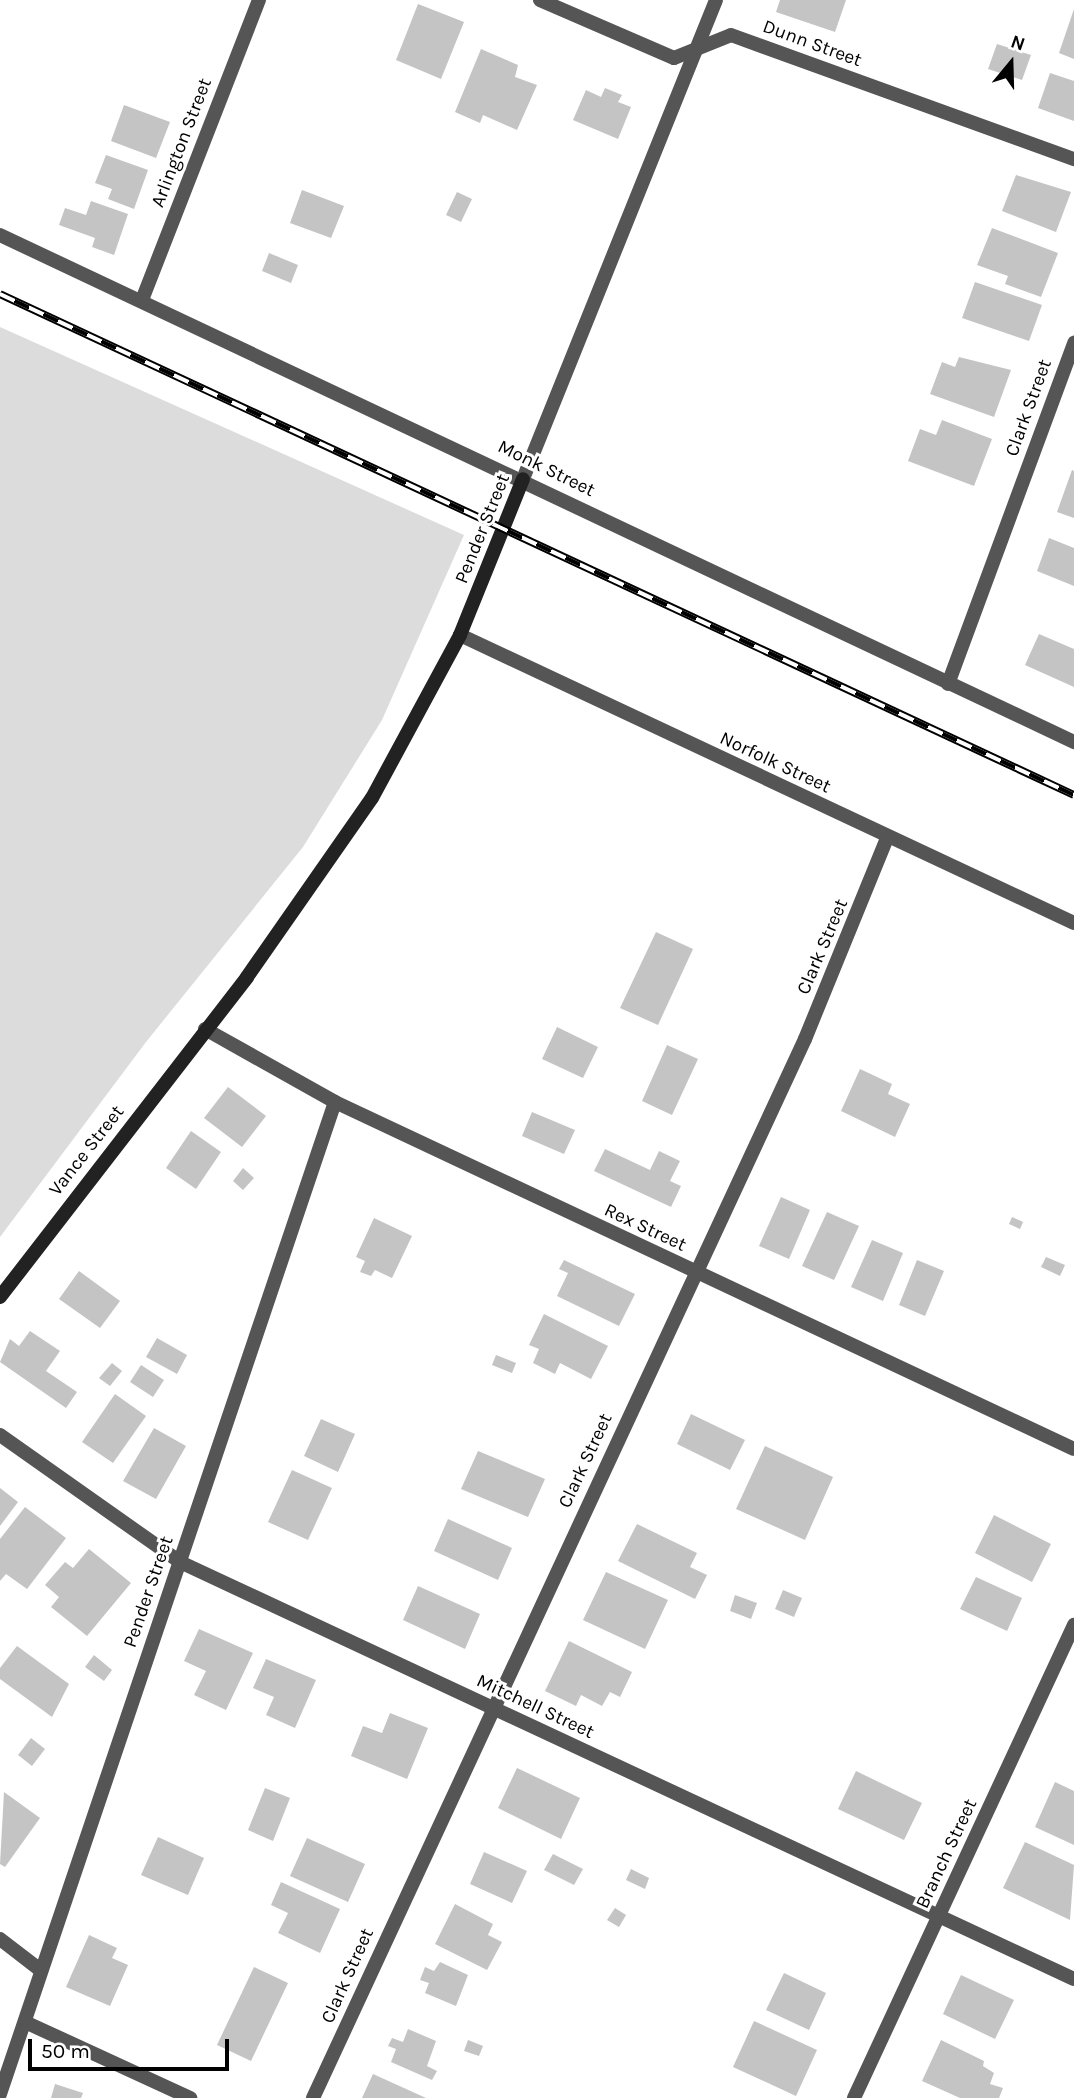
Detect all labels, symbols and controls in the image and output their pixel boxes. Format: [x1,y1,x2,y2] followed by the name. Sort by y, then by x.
[759,16,865,72] street label: Dunn Street
[976,28,1046,98] north arrow
[1008,31,1028,56] text: N
[147,75,217,211] street label: Arlington Street
[1001,356,1057,460] street label: Clark Street
[494,436,598,502] street label: Monk Street
[451,471,515,587] street label: Pender Street
[716,727,834,799] street label: Norfolk Street
[793,896,853,998] street label: Clark Street
[45,1101,129,1201] street label: Vance Street
[600,1199,690,1257] street label: Rex Street
[554,1410,618,1512] street label: Clark Street
[119,1533,179,1651] street label: Pender Street
[473,1670,597,1744] street label: Mitchell Street
[912,1795,982,1913] street label: Branch Street
[317,1925,379,2027] street label: Clark Street
[32,2024,233,2068] scale bar
[41,2039,90,2063] text: 50 m

